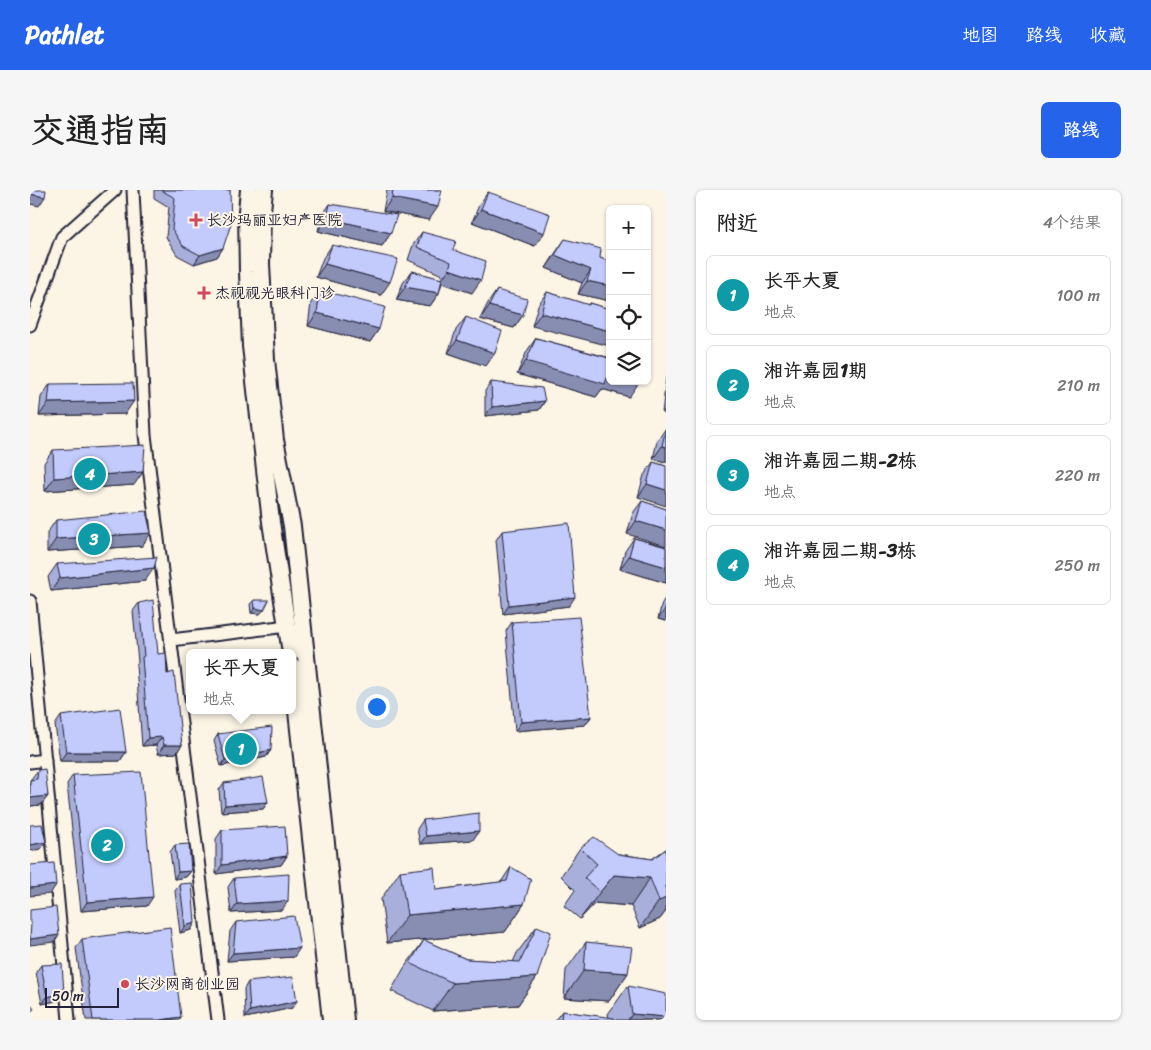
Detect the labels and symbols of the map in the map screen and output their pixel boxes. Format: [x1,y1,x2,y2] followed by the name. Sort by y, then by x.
[207,207,342,233] place label: 长沙玛丽亚妇产医院
[189,213,203,227] marker: 长沙玛丽亚妇产医院
[215,280,335,306] place label: 杰视视光眼科门诊
[197,286,211,300] marker: 杰视视光眼科门诊
[74,455,106,493] pin: 4
[78,520,110,558] pin: 3
[364,694,390,720] your location
[225,730,257,768] pin: 1
[91,826,123,864] pin: 2
[135,971,240,997] place label: 长沙网商创业园
[119,978,131,990] marker: 长沙网商创业园
[45,985,119,1008] scale bar

